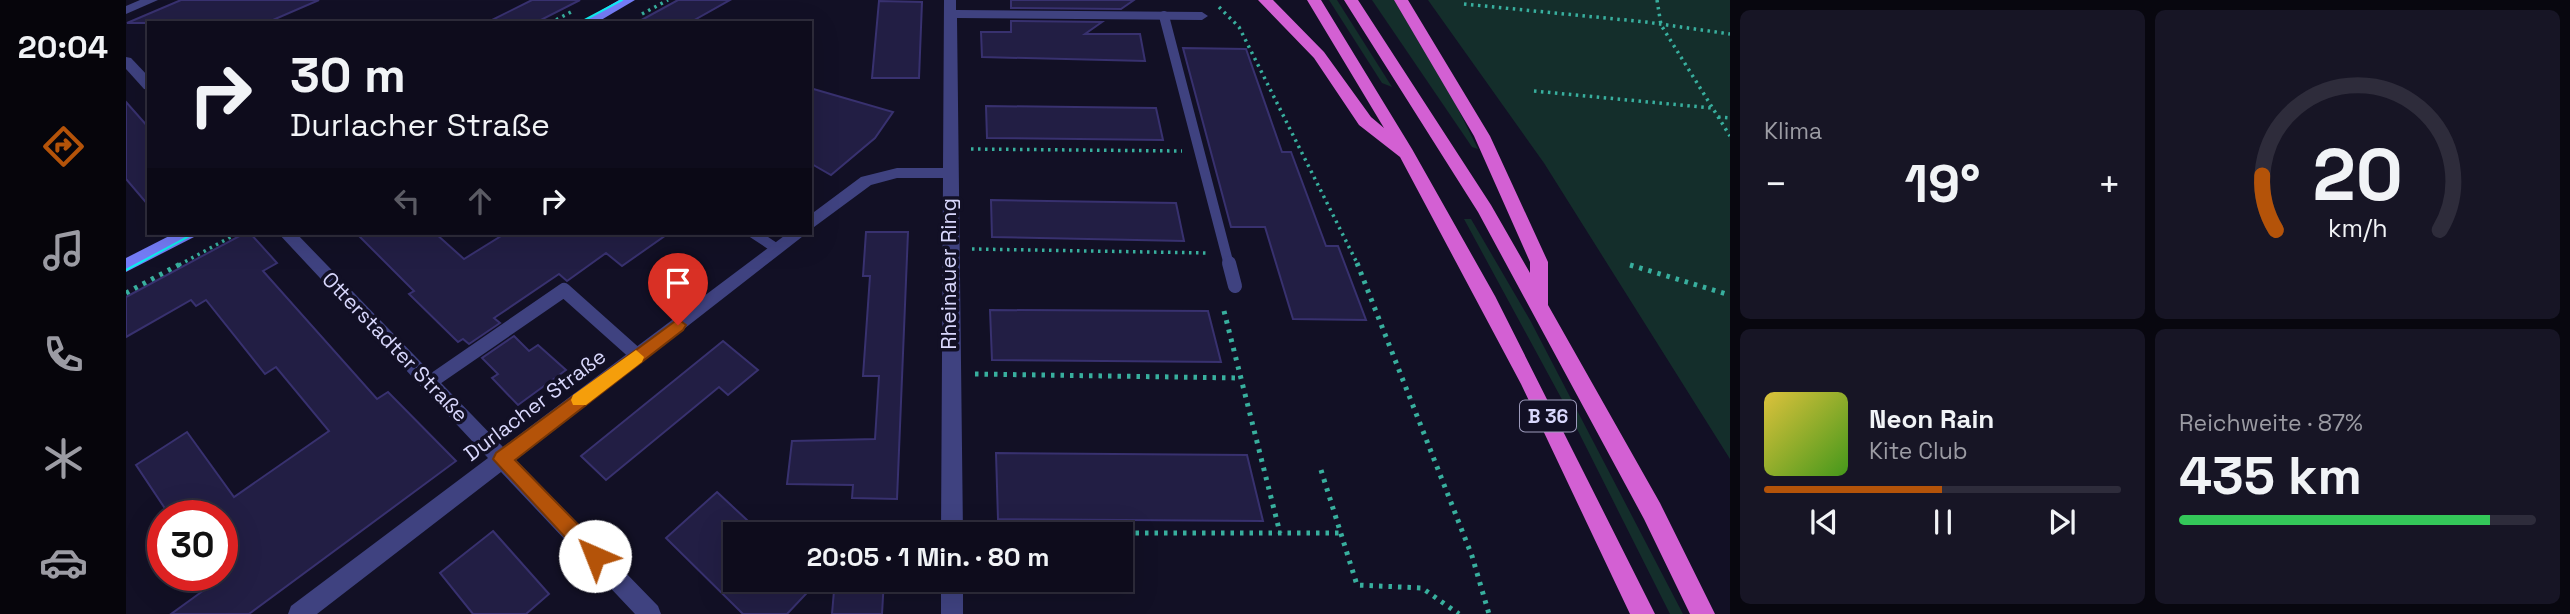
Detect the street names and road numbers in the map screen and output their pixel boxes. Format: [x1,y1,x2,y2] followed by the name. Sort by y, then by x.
[935,198,962,350] street label: Rheinauer Ring
[316,266,474,428] street label: Otterstadter Straße
[458,342,611,467] street label: Durlacher Straße
[1520,400,1576,432] road number: B 36

